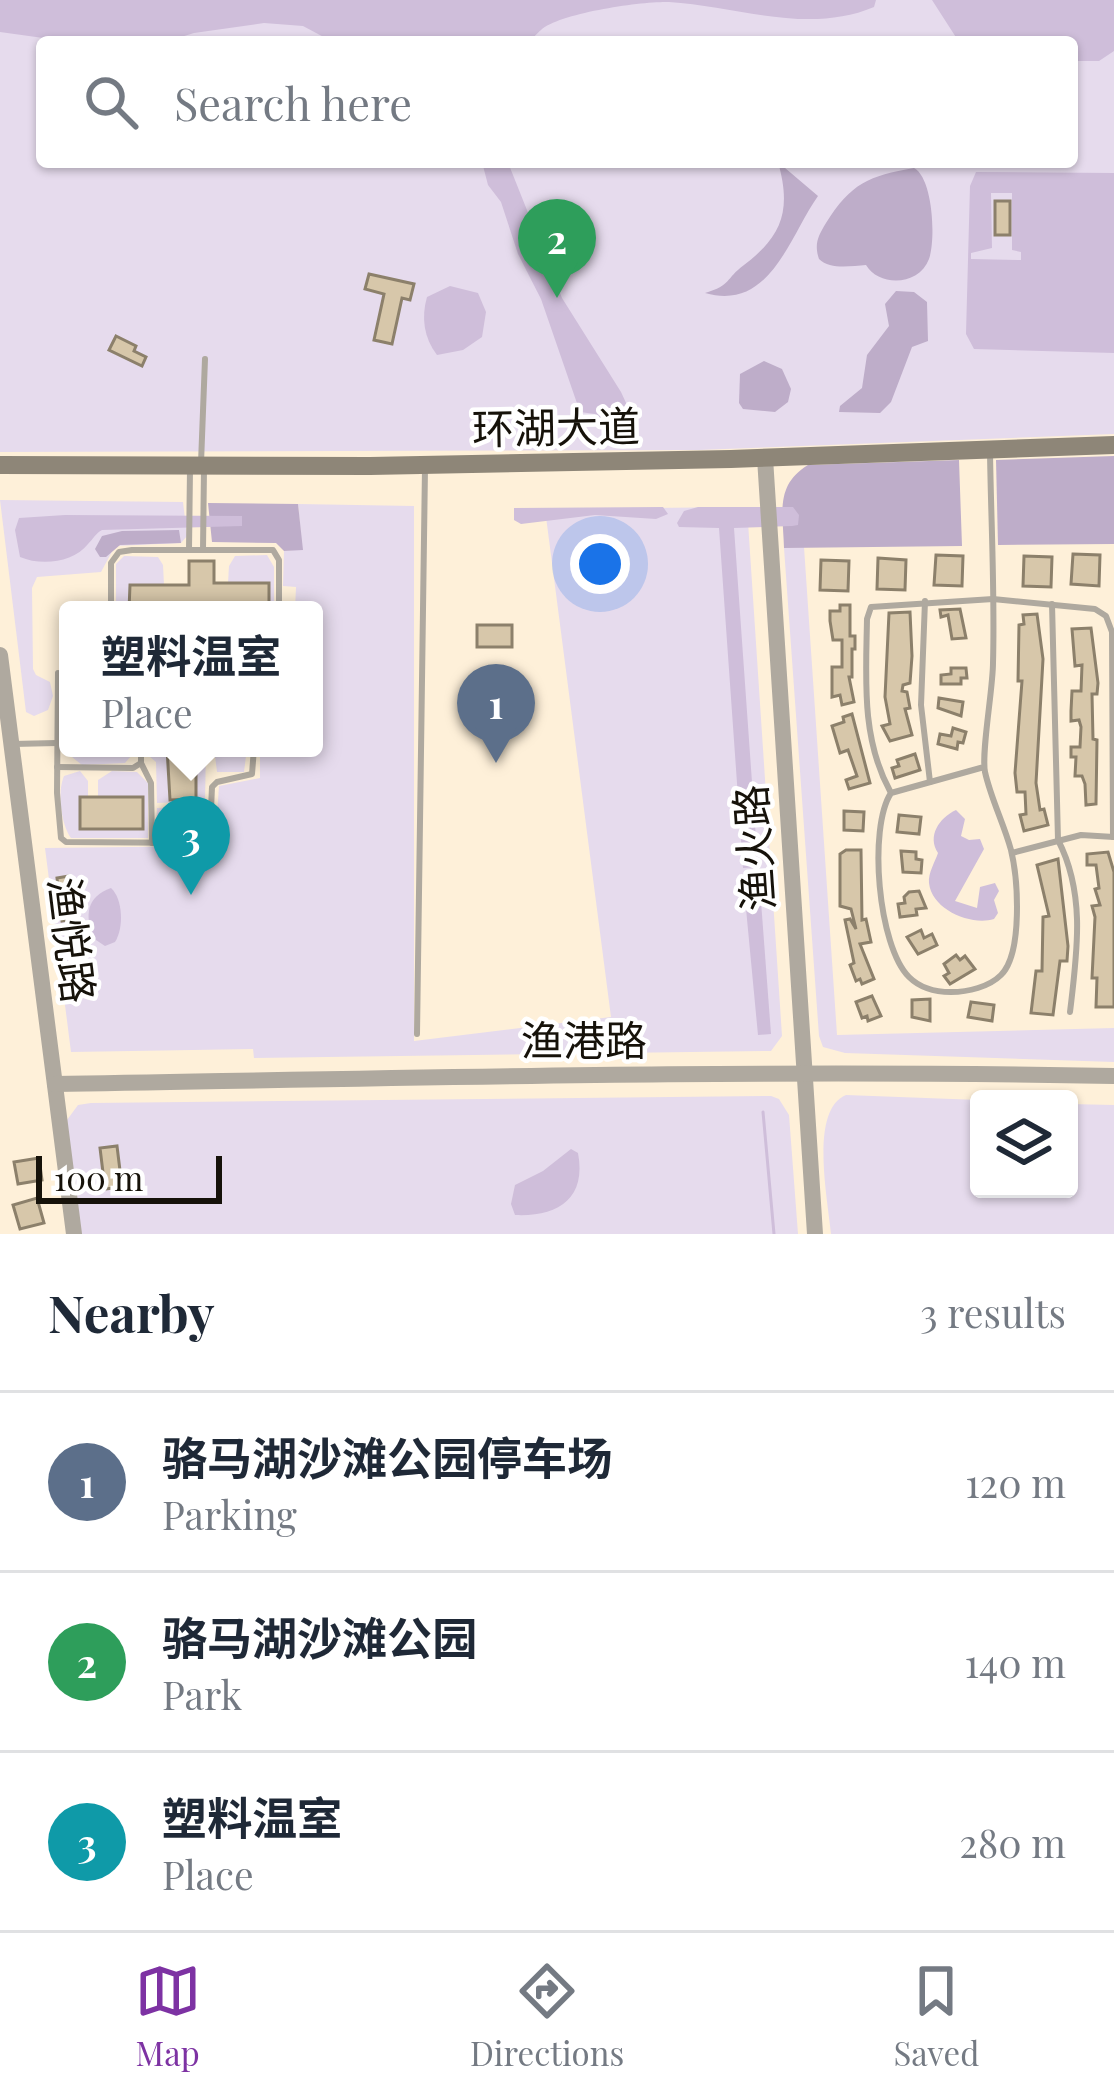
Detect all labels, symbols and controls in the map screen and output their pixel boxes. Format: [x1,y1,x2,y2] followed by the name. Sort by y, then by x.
[36,36,1078,168] search box
[78,69,144,135] icon: search
[174,72,412,132] text: Search here
[518,199,596,298] pin: 2
[472,397,640,455] street label: 环湖大道
[570,534,630,594] your location
[59,601,323,757] popup
[101,624,281,684] text: 塑料温室
[457,664,535,763] pin: 1
[101,686,193,738] text: Place
[721,783,785,913] street label: 渔火路
[152,796,230,895] pin: 3
[38,874,108,1006] street label: 渔悦路
[521,1011,647,1067] street label: 渔港路
[970,1090,1078,1198] map controls
[970,1090,1078,1198] button: layers
[36,1150,222,1203] scale bar
[54,1155,143,1199] text: 100 m
[48,1278,214,1346] text: Nearby
[920,1286,1066,1338] text: 3 results
[162,1426,612,1486] text: 骆马湖沙滩公园停车场
[80,1456,94,1508] text: 1
[965,1456,1066,1508] text: 120 m
[162,1488,297,1540] text: Parking
[162,1606,477,1666] text: 骆马湖沙滩公园
[77,1636,97,1688] text: 2
[965,1636,1066,1688] text: 140 m
[162,1668,242,1720] text: Park
[162,1786,342,1846] text: 塑料温室
[77,1816,97,1868] text: 3
[959,1816,1066,1868] text: 280 m
[162,1848,254,1900] text: Place
[135,1958,201,2074] tab: Map
[470,1958,624,2074] tab: Directions
[894,1958,979,2074] tab: Saved

